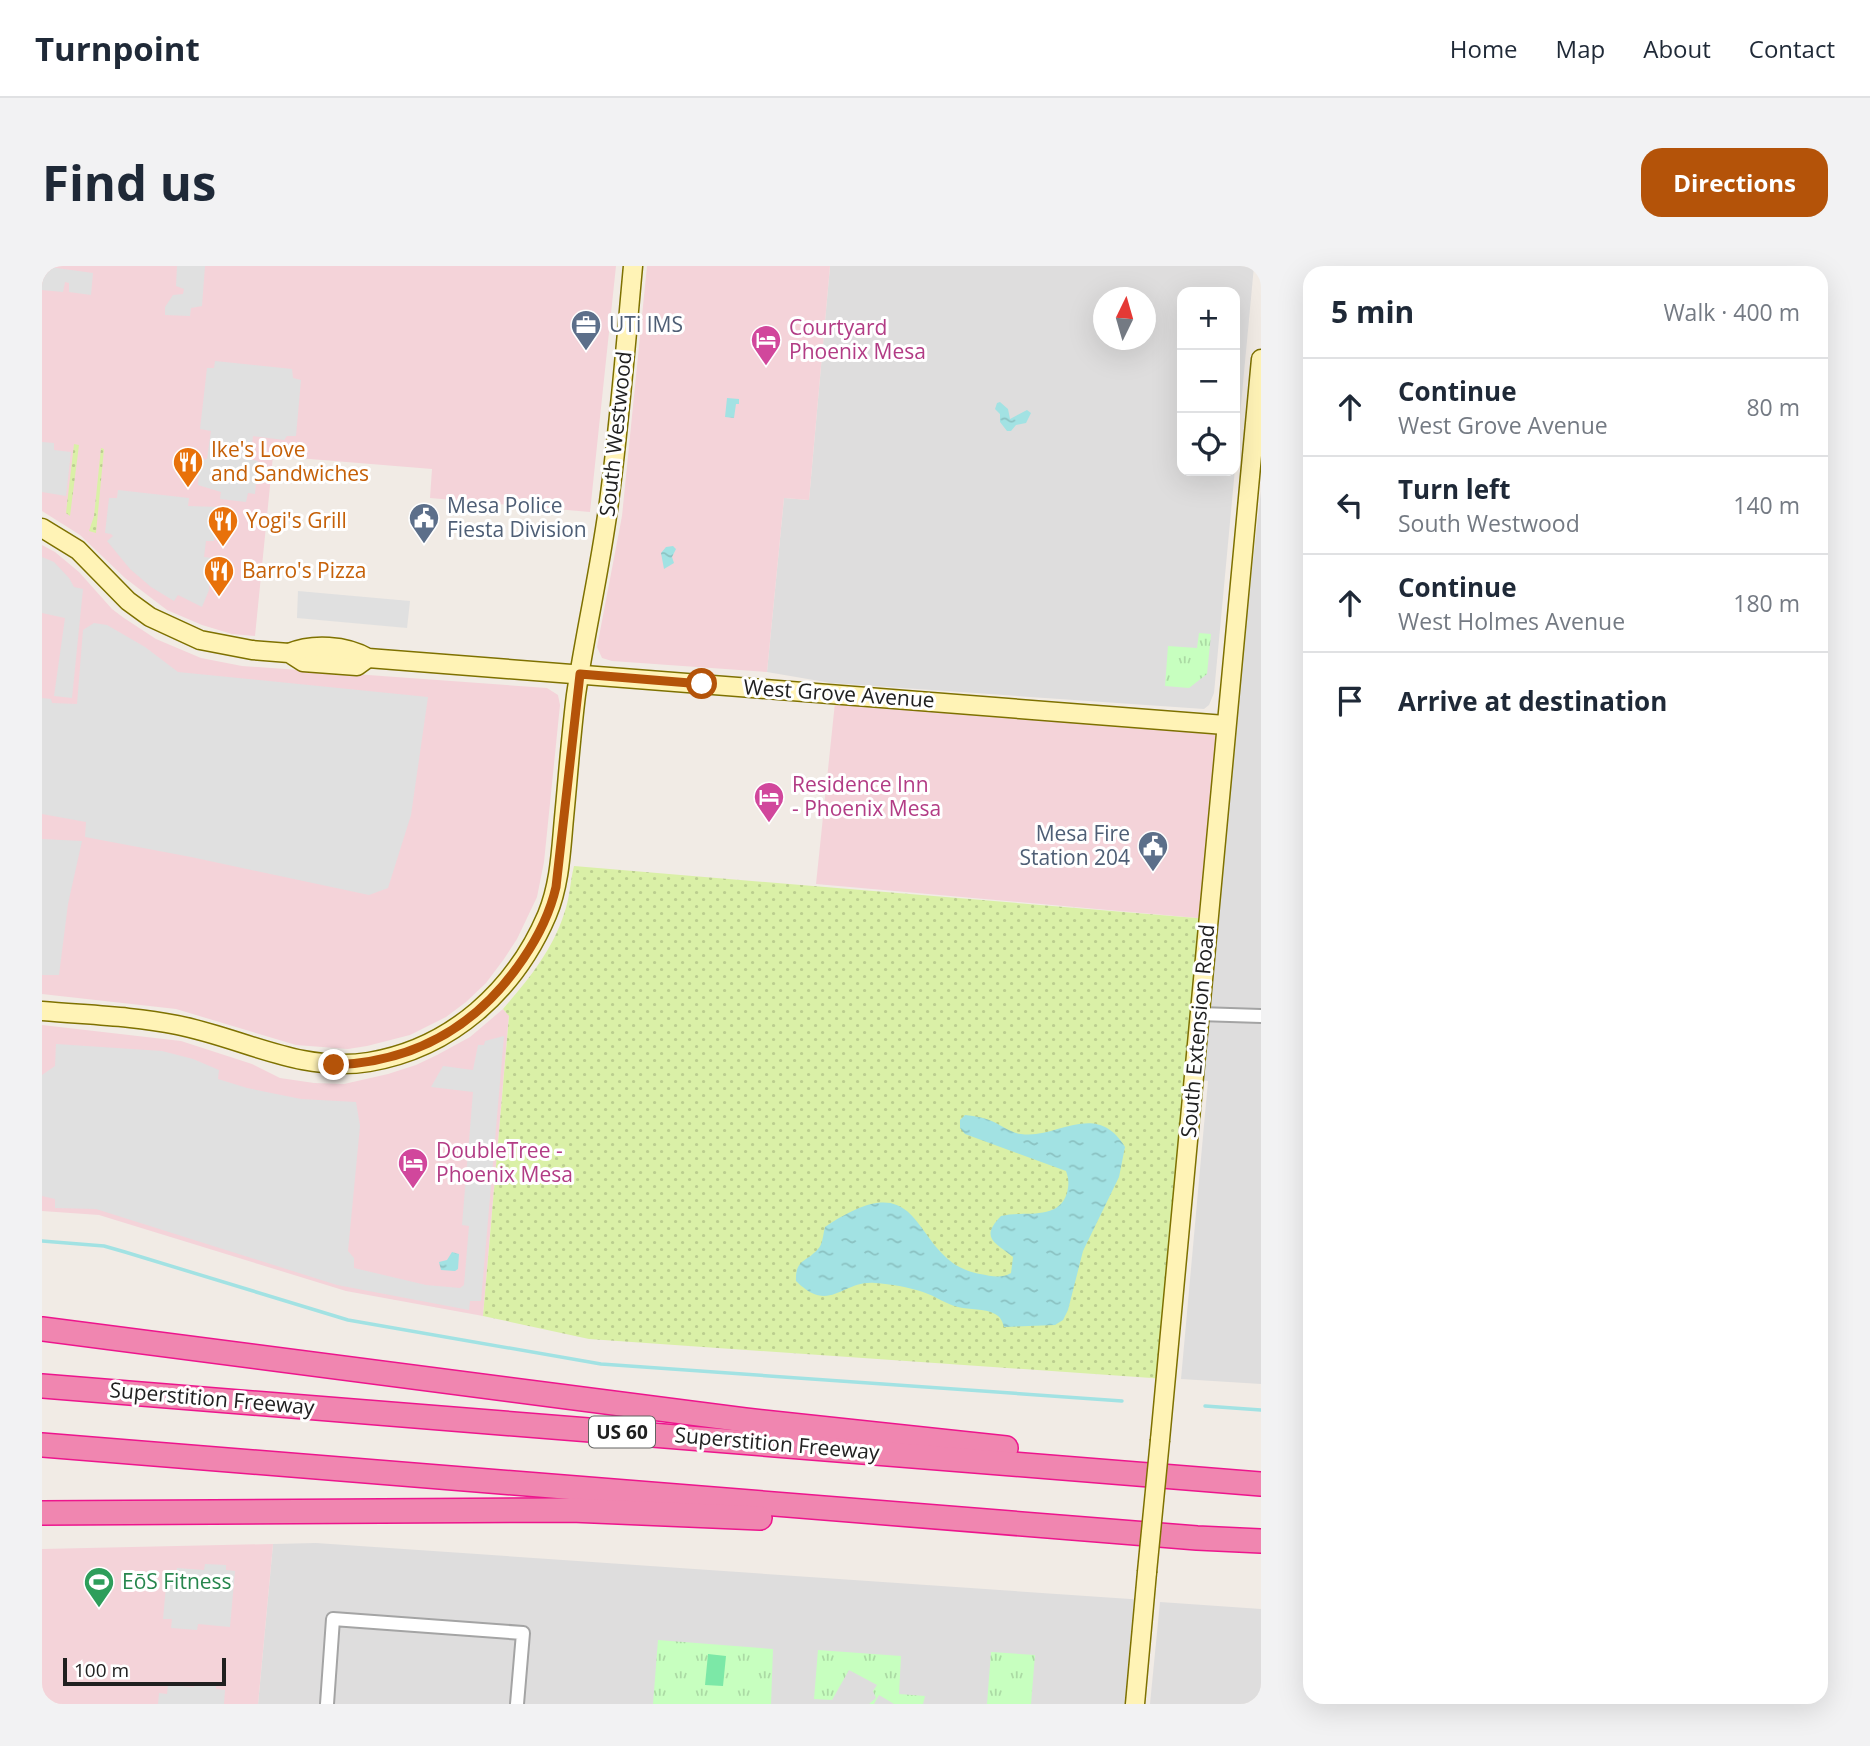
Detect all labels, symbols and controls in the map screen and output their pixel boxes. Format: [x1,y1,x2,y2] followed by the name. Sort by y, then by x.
[35,26,200,71] text: Turnpoint
[1450,32,1518,65] text: Home
[1556,32,1605,65] text: Map
[1643,32,1711,65] text: About
[1749,32,1835,65] text: Contact
[1641,148,1828,217] button: Directions
[42,149,216,215] text: Find us
[1093,287,1156,350] north arrow
[1177,287,1240,476] map controls
[1177,287,1240,350] button: +
[1331,291,1414,332] text: 5 min
[1663,296,1800,328] text: Walk · 400 m
[569,308,603,352] office icon: UTi IMS
[609,310,683,338] place label: UTi IMS
[789,313,926,365] place label: Courtyard Phoenix Mesa
[749,323,783,367] hotel icon: Courtyard Phoenix Mesa
[592,350,638,518] street label: South Westwood
[1177,350,1240,413] button: −
[1398,373,1517,409] text: Continue
[1331,388,1369,426] icon: ahead
[1746,391,1800,423] text: 80 m
[1398,409,1608,441] text: West Grove Avenue
[1177,413,1240,476] button: locate
[211,435,369,487] place label: Ike's Love and Sandwiches
[171,445,205,489] restaurant icon: Ike's Love and Sandwiches
[1398,471,1510,507] text: Turn left
[1331,486,1369,524] icon: left
[1733,489,1800,521] text: 140 m
[447,491,587,543] place label: Mesa Police Fiesta Division
[407,501,441,545] public building icon: Mesa Police Fiesta Division
[206,504,240,548] restaurant icon: Yogi's Grill
[246,506,347,534] place label: Yogi's Grill
[1398,507,1580,539] text: South Westwood
[202,554,236,598] restaurant icon: Barro's Pizza
[242,556,366,584] place label: Barro's Pizza
[1398,569,1517,605] text: Continue
[1331,584,1369,622] icon: ahead
[1733,587,1800,619] text: 180 m
[1398,605,1625,637] text: West Holmes Avenue
[686,668,717,699] route start
[743,672,936,714] street label: West Grove Avenue
[1331,682,1369,720] icon: arrive
[1398,683,1667,719] text: Arrive at destination
[792,770,941,822] place label: Residence Inn - Phoenix Mesa
[752,780,786,824] hotel icon: Residence Inn - Phoenix Mesa
[1020,819,1130,871] place label: Mesa Fire Station 204
[1136,829,1170,873] public building icon: Mesa Fire Station 204
[1174,923,1220,1139] street label: South Extension Road
[318,1049,349,1080] route end
[436,1136,573,1188] place label: DoubleTree - Phoenix Mesa
[396,1146,430,1190] hotel icon: DoubleTree - Phoenix Mesa
[108,1375,316,1421] street label: Superstition Freeway
[589,1416,655,1448] road number: US 60
[673,1420,881,1466] street label: Superstition Freeway
[82,1565,116,1609] sports icon: EōS Fitness
[122,1567,232,1595] place label: EōS Fitness
[63,1655,226,1687] scale bar
[74,1657,129,1683] text: 100 m

